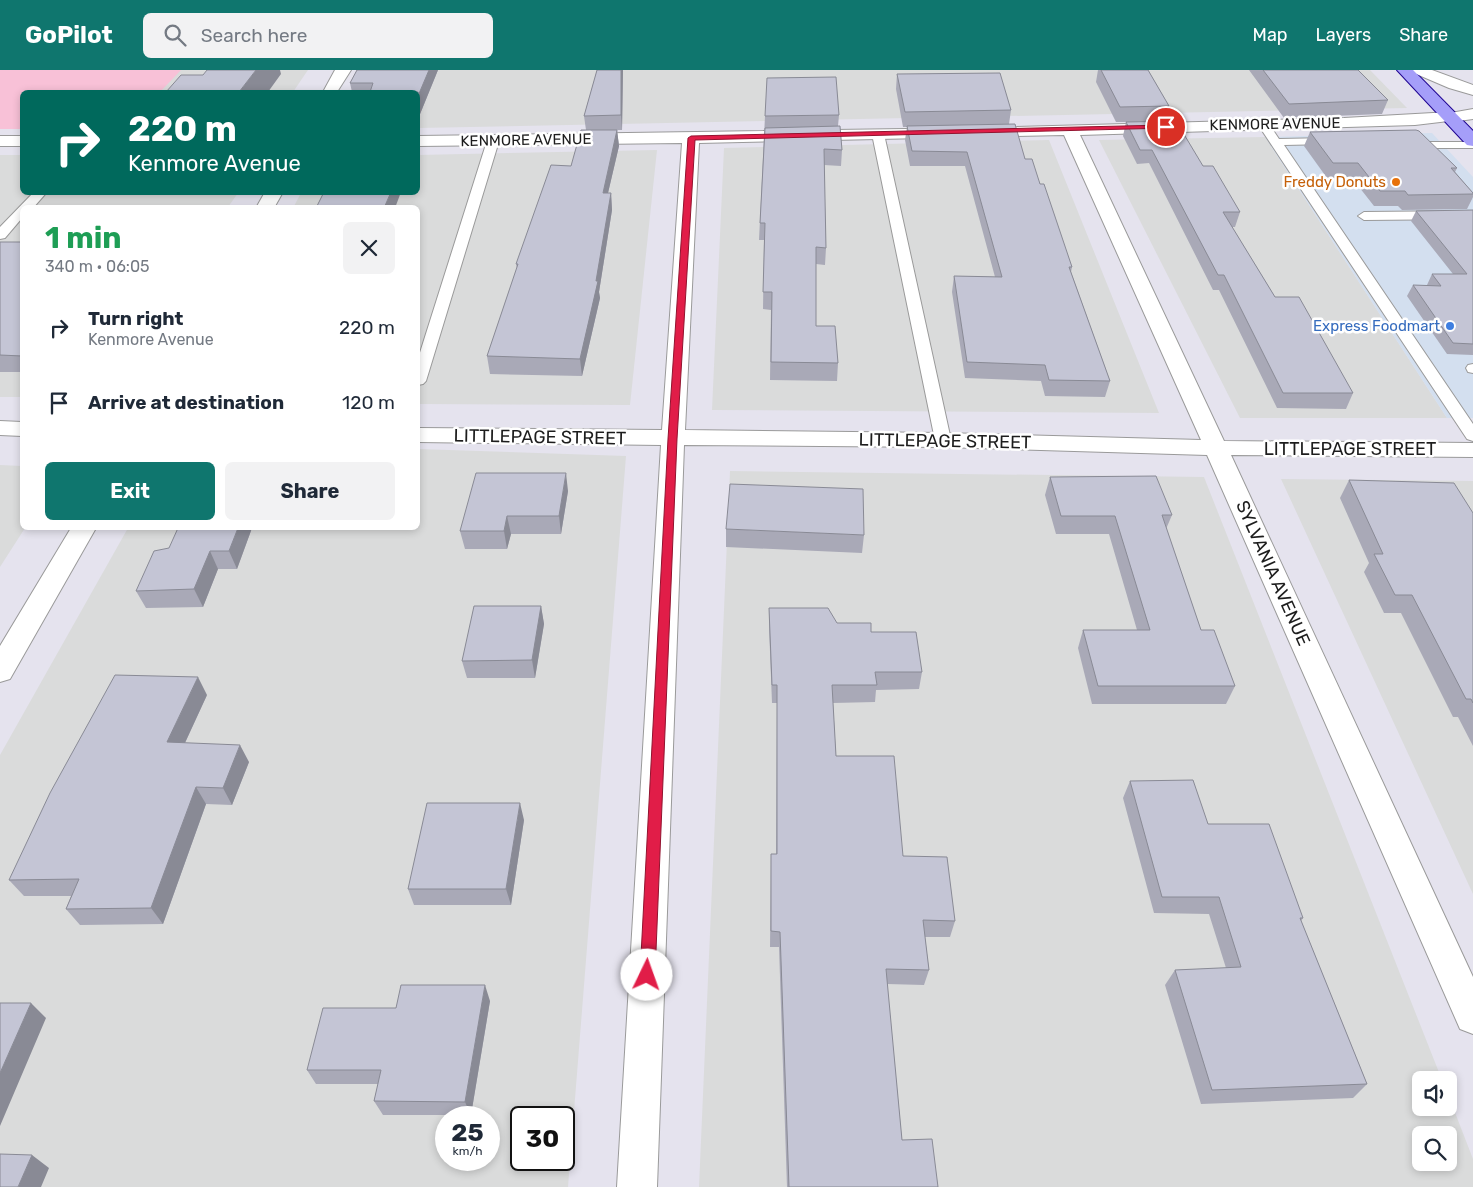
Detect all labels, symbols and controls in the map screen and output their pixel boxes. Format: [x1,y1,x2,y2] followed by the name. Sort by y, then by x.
[143,13,493,58] search box
[25,21,113,49] text: GoPilot
[161,21,189,49] icon: search
[201,24,307,47] text: Search here
[1253,24,1288,46] text: Map
[1316,24,1371,46] text: Layers
[1399,24,1448,46] text: Share
[1145,106,1187,148] pin
[128,108,237,150] text: 220 m
[45,110,110,175] icon: right
[1152,113,1180,141] icon: arrive
[1209,114,1341,134] street label: KENMORE AVENUE
[460,130,592,150] street label: KENMORE AVENUE
[128,150,301,177] text: Kenmore Avenue
[1284,173,1386,191] place label: Freddy Donuts
[1390,176,1402,188] marker: Freddy Donuts
[45,220,122,256] text: 1 min
[343,222,395,274] button: close
[45,257,150,276] text: 340 m · 06:05
[88,307,183,330] text: Turn right
[45,314,73,342] icon: right
[339,316,395,339] text: 220 m
[1313,317,1440,335] place label: Express Foodmart
[1444,320,1456,332] marker: Express Foodmart
[88,330,214,349] text: Kenmore Avenue
[45,389,73,417] icon: arrive
[88,391,284,414] text: Arrive at destination
[342,391,395,414] text: 120 m
[453,424,627,450] street label: LITTLEPAGE STREET
[858,428,1032,454] street label: LITTLEPAGE STREET
[1264,438,1436,460] street label: LITTLEPAGE STREET
[45,462,215,520] button: Exit
[225,462,395,520] button: Share
[1231,497,1315,649] street label: SYLVANIA AVENUE
[620,948,672,1000] position arrow
[1412,1071,1457,1171] map controls
[1412,1071,1457,1116] button: sound
[510,1106,575,1171] speed limit sign: 30
[451,1118,484,1147] text: 25
[1412,1126,1457,1171] button: search
[453,1144,482,1158] text: km/h

